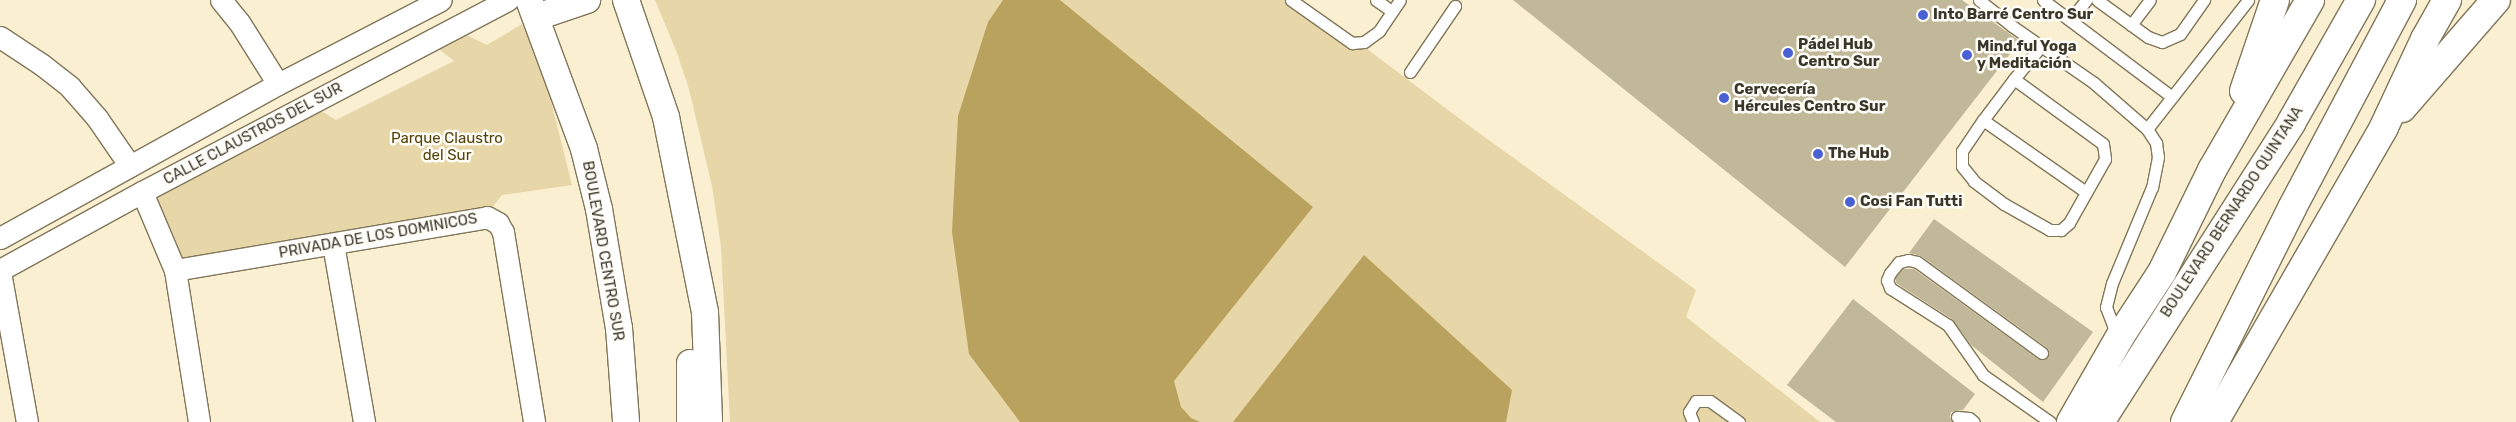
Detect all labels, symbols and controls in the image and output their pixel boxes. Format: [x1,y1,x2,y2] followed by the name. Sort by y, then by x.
[1933,6,2093,24] place label: Into Barré Centro Sur
[1917,9,1929,21] marker: Into Barré Centro Sur
[1798,35,1879,70] place label: Pádel Hub Centro Sur
[1977,37,2077,72] place label: Mind.ful Yoga y Meditación
[1782,47,1794,59] marker: Pádel Hub Centro Sur
[1961,49,1973,61] marker: Mind.ful Yoga y Meditación
[160,79,346,189] street label: CALLE CLAUSTROS DEL SUR
[1734,80,1885,115] place label: Cervecería Hércules Centro Sur
[1718,92,1730,104] marker: Cervecería Hércules Centro Sur
[2157,103,2307,321] street label: BOULEVARD BERNARDO QUINTANA
[391,129,503,164] park label: Parque Claustro del Sur
[1828,145,1889,163] place label: The Hub
[1812,148,1824,160] marker: The Hub
[578,160,628,342] street label: BOULEVARD CENTRO SUR
[1860,193,1963,211] place label: Cosi Fan Tutti
[1844,196,1856,208] marker: Cosi Fan Tutti
[277,210,479,262] street label: PRIVADA DE LOS DOMINICOS

